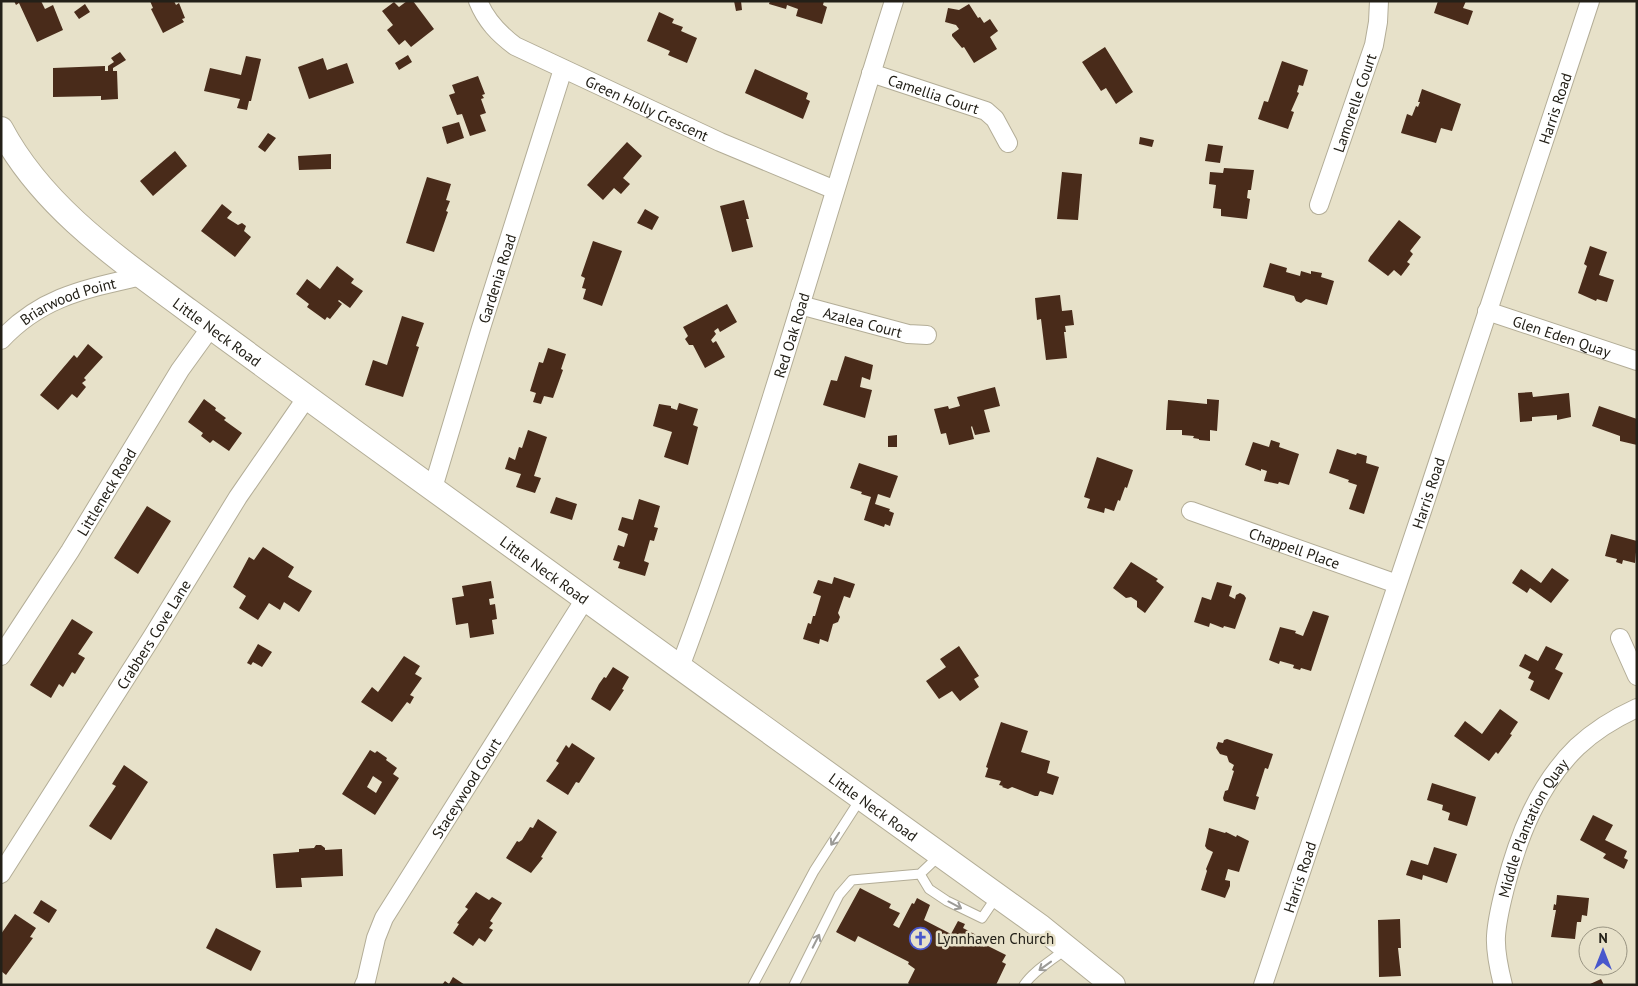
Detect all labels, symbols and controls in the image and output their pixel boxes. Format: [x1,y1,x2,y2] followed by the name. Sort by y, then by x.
[1328,51,1380,155] street label: Lamorelle Court
[886,70,982,118] street label: Camellia Court
[1534,70,1575,146] street label: Harris Road
[583,71,712,145] street label: Green Holly Crescent
[474,231,520,326] street label: Gardenia Road
[16,273,117,329] street label: Briarwood Point
[769,290,813,380] street label: Red Oak Road
[169,293,265,370] street label: Little Neck Road
[821,302,904,342] street label: Azalea Court
[1510,311,1613,361] street label: Glen Eden Quay
[72,444,140,539] street label: Littleneck Road
[1407,455,1449,531] street label: Harris Road
[1247,523,1343,573] street label: Chappell Place
[497,531,593,608] street label: Little Neck Road
[112,576,195,693] street label: Crabbers Cove Lane
[427,734,505,842] street label: Staceywood Court
[1494,754,1572,899] street label: Middle Plantation Quay
[825,768,922,845] street label: Little Neck Road
[830,832,840,846] one-way arrow
[1278,839,1320,915] street label: Harris Road
[948,901,962,911] one-way arrow
[909,926,933,950] church icon: Lynnhaven Church
[1578,926,1628,976] north arrow
[937,929,1054,948] place label: Lynnhaven Church
[1598,929,1608,947] text: N
[811,934,821,949] one-way arrow
[1038,961,1052,971] one-way arrow

